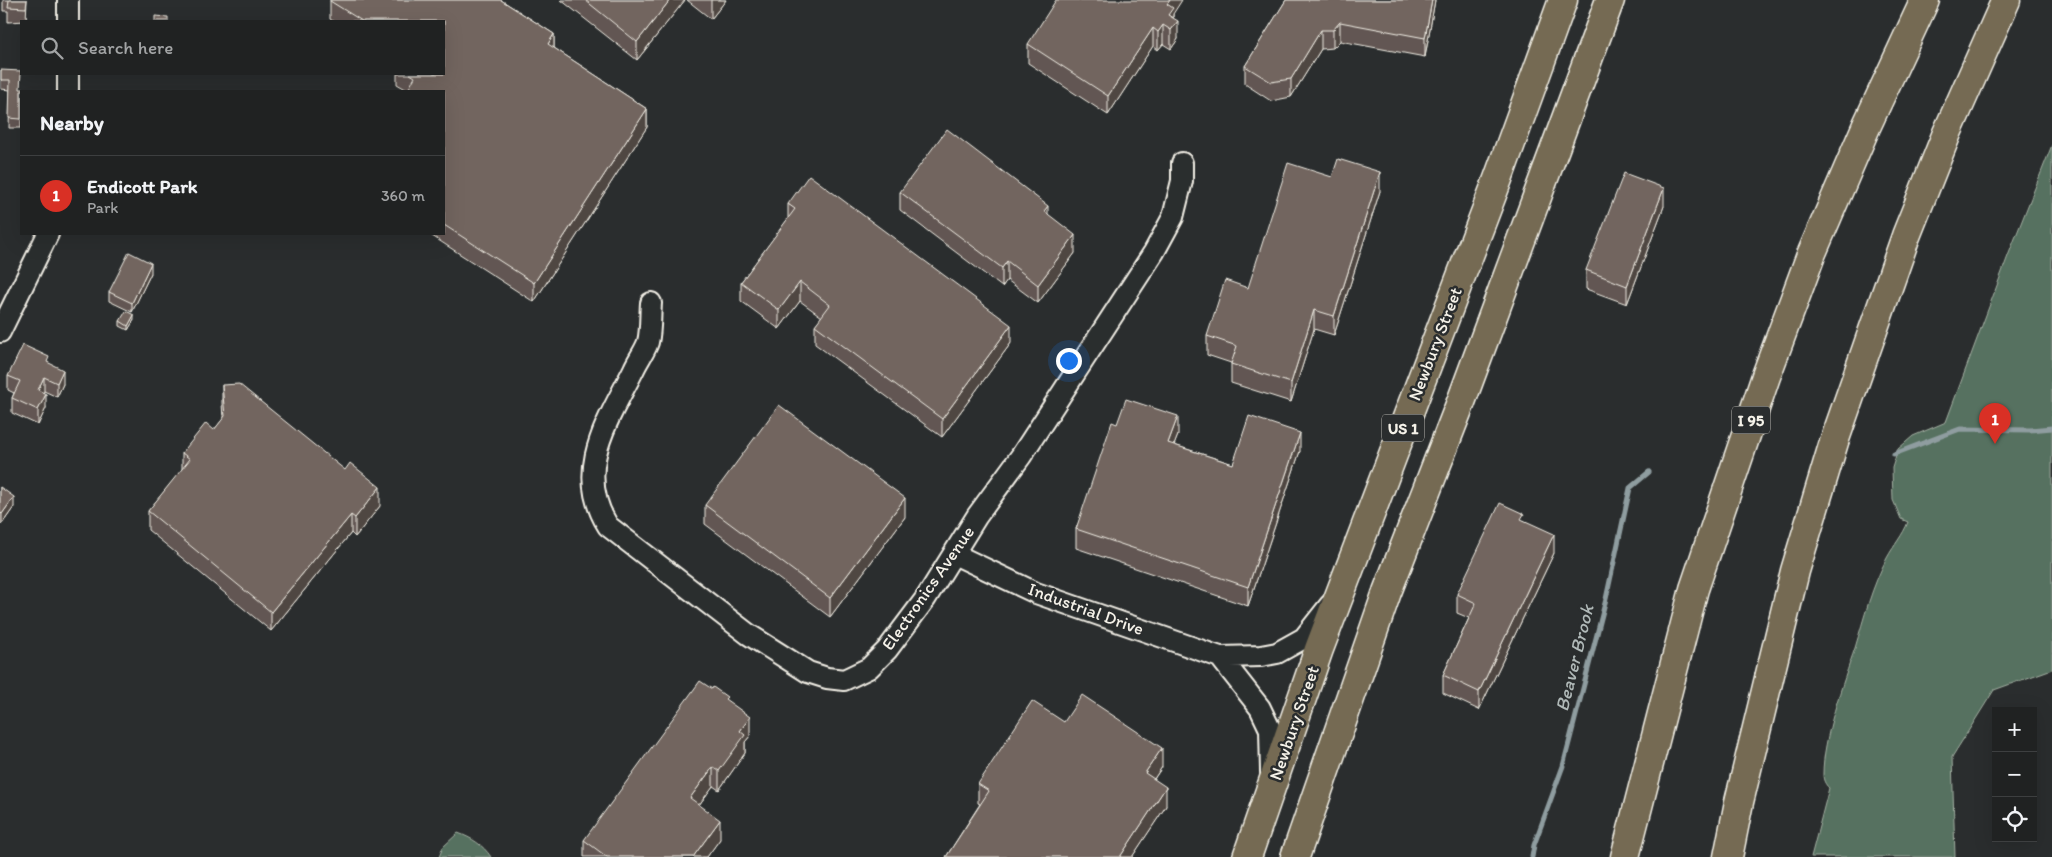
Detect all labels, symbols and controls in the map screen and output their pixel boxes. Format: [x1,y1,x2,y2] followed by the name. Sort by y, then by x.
[20,20,445,75] search box
[38,34,66,62] icon: search
[78,36,173,59] text: Search here
[40,110,104,135] text: Nearby
[87,175,197,198] text: Endicott Park
[52,186,60,205] text: 1
[381,186,425,205] text: 360 m
[87,198,118,217] text: Park
[1403,284,1467,404] street label: Newbury Street
[1056,348,1082,374] your location
[1979,403,2011,444] pin: 1
[1732,406,1770,434] road number: I 95
[1382,414,1424,442] road number: US 1
[877,522,979,654] street label: Electronics Avenue
[1025,578,1147,640] street label: Industrial Drive
[1550,601,1599,714] water label: Beaver Brook
[1264,663,1324,783] street label: Newbury Street
[1992,707,2037,842] map controls
[1992,707,2037,752] button: +
[1992,752,2037,797] button: −
[1992,797,2037,842] button: locate

